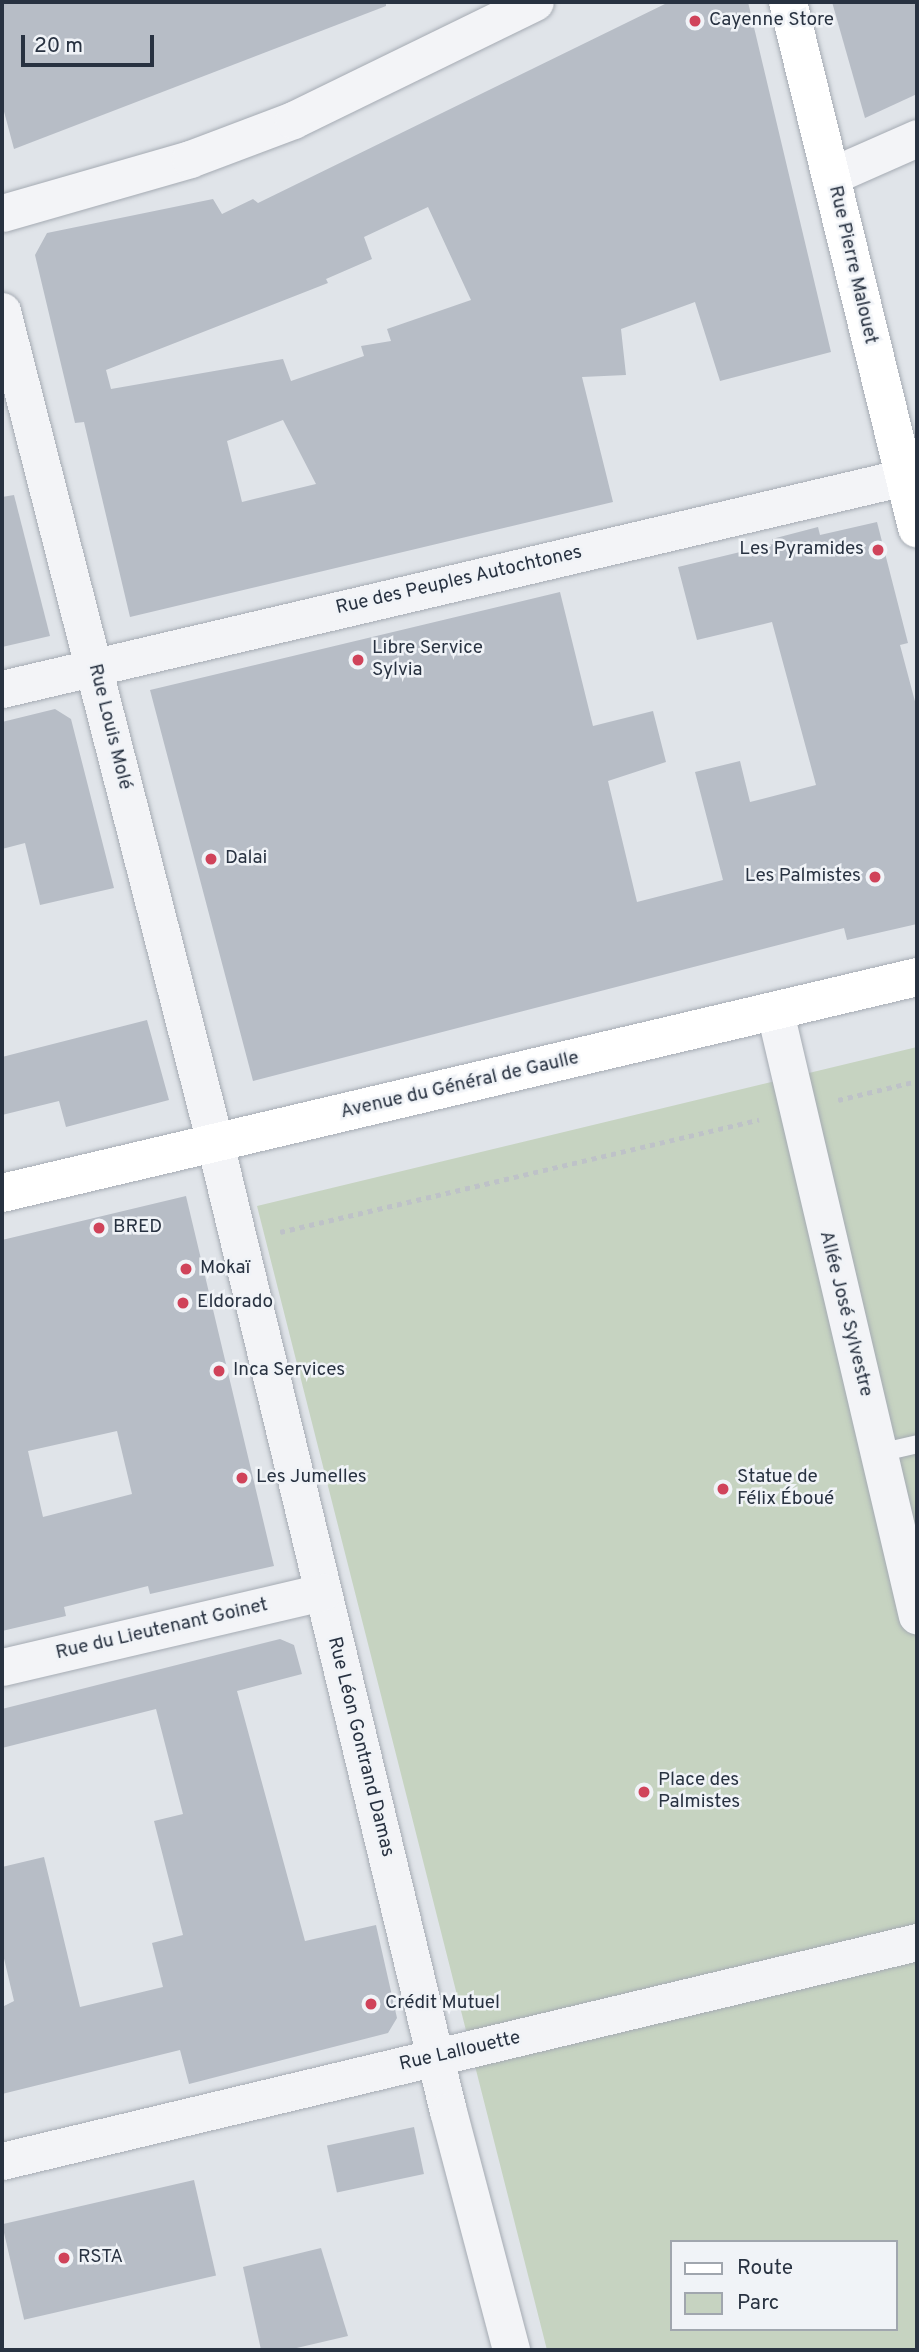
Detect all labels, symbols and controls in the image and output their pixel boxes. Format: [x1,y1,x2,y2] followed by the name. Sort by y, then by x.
[709,10,834,32] place label: Cayenne Store
[687,13,703,29] marker: Cayenne Store
[24,21,158,65] scale bar
[34,33,83,60] text: 20 m
[823,184,881,346] street label: Rue Pierre Malouet
[739,539,864,561] place label: Les Pyramides
[333,541,585,621] street label: Rue des Peuples Autochtones
[870,542,886,558] marker: Les Pyramides
[372,638,483,682] place label: Libre Service Sylvia
[350,652,366,668] marker: Libre Service Sylvia
[82,662,136,792] street label: Rue Louis Molé
[225,848,267,870] place label: Dalai
[203,851,219,867] marker: Dalai
[745,866,861,888] place label: Les Palmistes
[867,869,883,885] marker: Les Palmistes
[339,1047,581,1125] street label: Avenue du Général de Gaulle
[113,1217,162,1239] place label: BRED
[91,1220,107,1236] marker: BRED
[813,1229,877,1399] street label: Allée José Sylvestre
[200,1258,250,1280] place label: Mokaï
[178,1261,194,1277] marker: Mokaï
[197,1292,273,1314] place label: Eldorado
[175,1295,191,1311] marker: Eldorado
[233,1360,345,1382] place label: Inca Services
[211,1363,227,1379] marker: Inca Services
[256,1467,367,1489] place label: Les Jumelles
[737,1467,834,1511] place label: Statue de Félix Éboué
[234,1470,250,1486] marker: Les Jumelles
[715,1481,731,1497] marker: Statue de Félix Éboué
[54,1594,270,1666] street label: Rue du Lieutenant Goinet
[322,1635,398,1859] street label: Rue Léon Gontrand Damas
[658,1770,740,1814] place label: Place des Palmistes
[636,1784,652,1800] marker: Place des Palmistes
[385,1993,500,2015] place label: Crédit Mutuel
[363,1996,379,2012] marker: Crédit Mutuel
[397,2027,523,2077] street label: Rue Lallouette
[670,2240,898,2331] legend
[78,2247,123,2269] place label: RSTA
[56,2250,72,2266] marker: RSTA
[737,2255,793,2282] text: Route
[737,2290,779,2317] text: Parc

